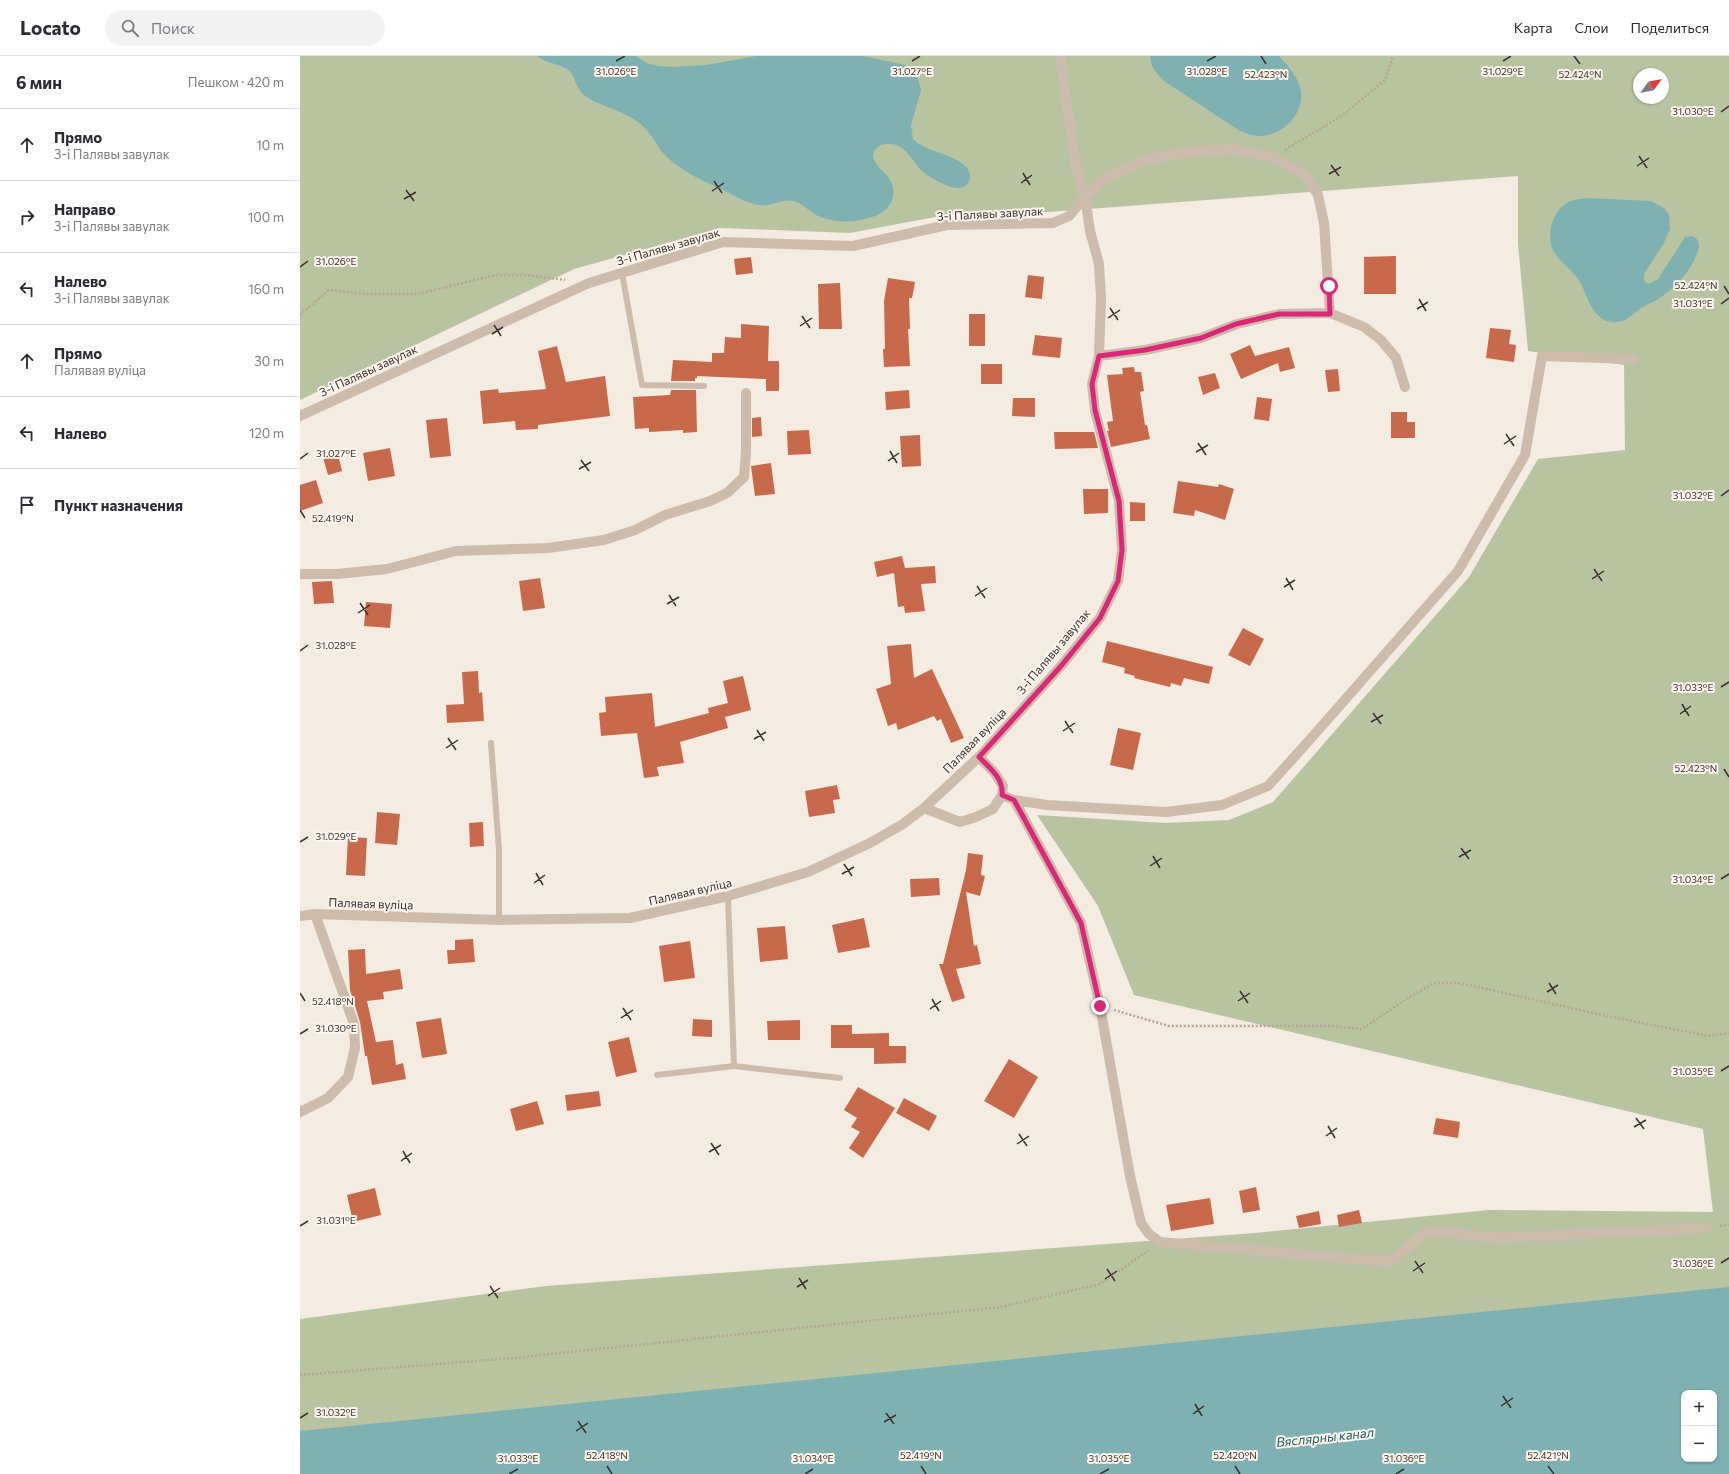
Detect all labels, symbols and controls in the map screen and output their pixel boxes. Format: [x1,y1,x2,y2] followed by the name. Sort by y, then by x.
[105,10,385,46] search box
[20,16,81,39] text: Locato
[119,17,141,39] icon: search
[151,19,195,37] text: Поиск
[1514,19,1552,36] text: Карта
[1574,19,1609,36] text: Слои
[1631,19,1709,36] text: Поделиться
[596,65,637,77] text: 31.026°E
[892,65,932,77] text: 31.027°E
[1187,65,1228,77] text: 31.028°E
[1483,65,1524,77] text: 31.029°E
[1245,68,1287,80] text: 52.423°N
[1559,68,1601,80] text: 52.424°N
[1633,68,1669,104] north arrow
[16,72,62,93] text: 6 мин
[188,74,284,90] text: Пешком · 420 m
[1672,105,1714,117] text: 31.030°E
[54,128,102,146] text: Прямо
[16,134,38,156] icon: ahead
[256,137,284,153] text: 10 m
[54,146,170,162] text: 3-і Палявы завулак
[54,200,116,218] text: Направо
[936,203,1044,223] street label: 3-і Палявы завулак
[16,206,38,228] icon: right
[248,209,284,225] text: 100 m
[54,218,170,234] text: 3-і Палявы завулак
[615,224,722,267] street label: 3-і Палявы завулак
[316,255,357,267] text: 31.026°E
[54,272,107,290] text: Налево
[1320,277,1338,295] route start
[16,278,38,300] icon: left
[1675,279,1717,291] text: 52.424°N
[248,281,284,297] text: 160 m
[54,290,170,306] text: 3-і Палявы завулак
[1673,297,1713,309] text: 31.031°E
[317,341,420,399] street label: 3-і Палявы завулак
[54,344,102,362] text: Прямо
[16,350,38,372] icon: ahead
[254,353,284,369] text: 30 m
[54,362,146,378] text: Палявая вуліца
[16,422,38,444] icon: left
[54,424,107,442] text: Налево
[249,425,284,441] text: 120 m
[316,447,356,459] text: 31.027°E
[1673,489,1713,501] text: 31.032°E
[16,494,38,516] icon: arrive
[54,496,183,514] text: Пункт назначения
[312,512,354,524] text: 52.419°N
[1013,605,1093,696] street label: 3-і Палявы завулак
[316,639,357,651] text: 31.028°E
[1673,681,1713,693] text: 31.033°E
[939,705,1009,775] street label: Палявая вуліца
[1675,762,1717,774] text: 52.423°N
[316,830,357,842] text: 31.029°E
[1673,873,1714,885] text: 31.034°E
[647,875,733,907] street label: Палявая вуліца
[328,895,414,911] street label: Палявая вуліца
[312,995,354,1007] text: 52.418°N
[1091,997,1109,1015] route end
[315,1022,357,1034] text: 31.030°E
[1673,1065,1713,1077] text: 31.035°E
[316,1214,356,1226] text: 31.031°E
[1672,1257,1714,1269] text: 31.036°E
[1681,1390,1717,1462] map controls
[1681,1390,1717,1426] button: +
[316,1406,356,1418] text: 31.032°E
[1275,1424,1375,1450] water label: Вяслярны канал
[1681,1426,1717,1462] button: −
[586,1449,628,1461] text: 52.418°N
[900,1449,942,1461] text: 52.419°N
[1213,1449,1257,1461] text: 52.420°N
[1527,1449,1569,1461] text: 52.421°N
[498,1452,538,1464] text: 31.033°E
[793,1452,834,1464] text: 31.034°E
[1089,1452,1129,1464] text: 31.035°E
[1383,1452,1425,1464] text: 31.036°E

